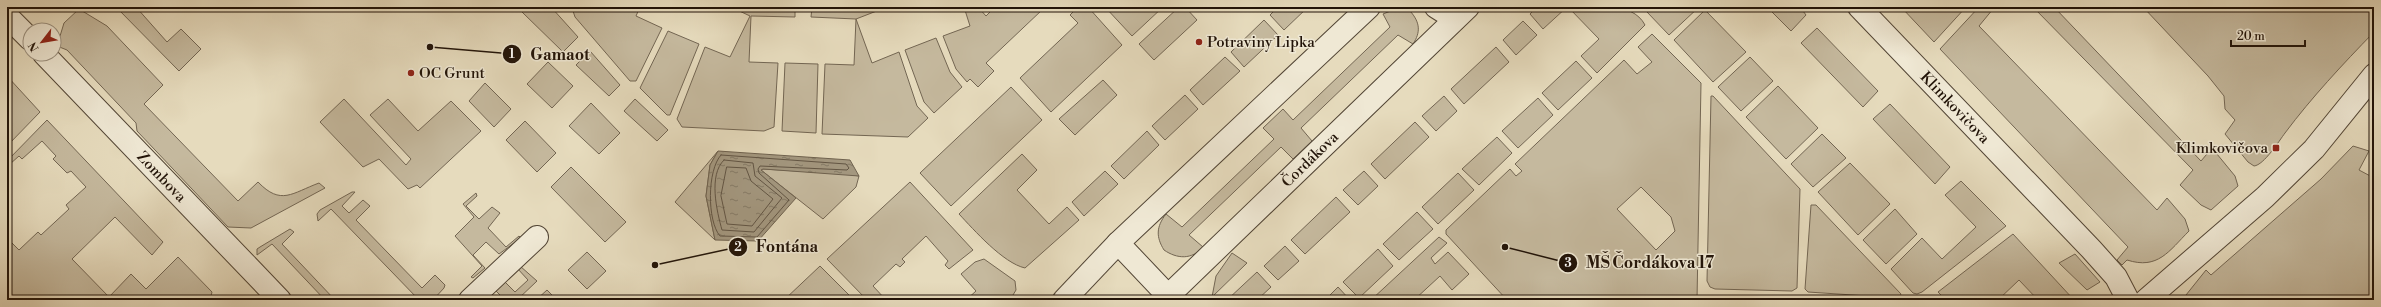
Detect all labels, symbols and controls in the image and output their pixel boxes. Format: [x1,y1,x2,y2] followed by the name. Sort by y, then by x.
[22,22,62,62] north arrow
[2231,22,2305,48] scale bar
[2237,29,2265,44] text: 20 m
[1207,33,1315,52] place label: Potraviny Lipka
[1194,37,1204,47] marker: Potraviny Lipka
[26,39,43,54] text: N
[502,40,598,68] callout: Gamaot
[530,45,590,65] text: Gamaot
[509,47,515,62] text: 1
[419,64,486,83] place label: OC Grunt
[406,68,416,78] marker: OC Grunt
[1916,68,1994,148] street label: Klimkovičova
[1277,128,1343,192] street label: Čordákova
[2176,139,2268,158] place label: Klimkovičova
[2271,143,2281,153] marker: Klimkovičova
[133,148,190,207] street label: Zombova
[728,233,826,261] callout: Fontána
[756,237,819,257] text: Fontána
[734,240,742,255] text: 2
[1558,249,1723,277] callout: MŠ Čordákova 17
[1586,251,1715,273] text: MŠ Čordákova 17
[1564,256,1572,271] text: 3

